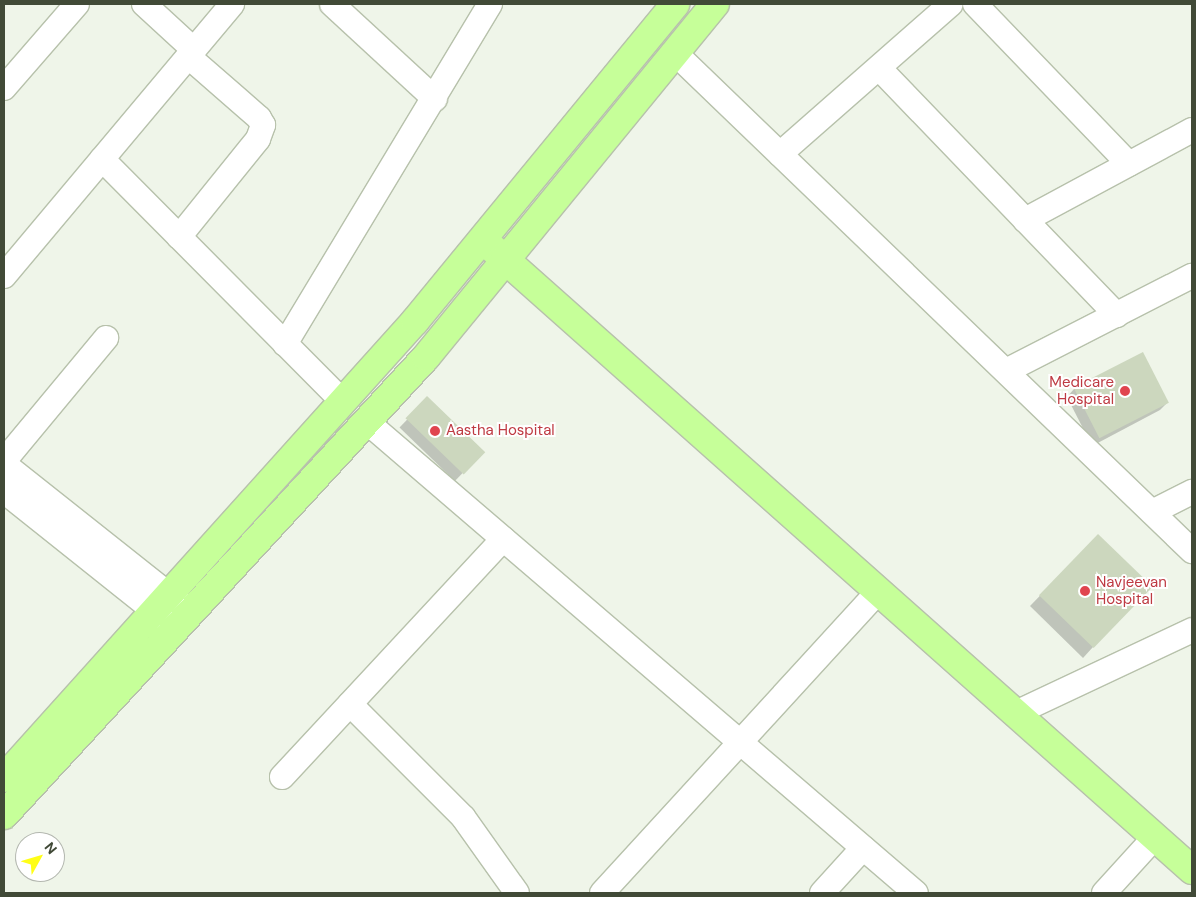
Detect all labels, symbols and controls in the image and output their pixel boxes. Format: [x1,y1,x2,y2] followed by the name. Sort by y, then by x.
[1049,373,1114,408] place label: Medicare Hospital
[1118,384,1132,398] marker: Medicare Hospital
[446,422,555,440] place label: Aastha Hospital
[428,424,442,438] marker: Aastha Hospital
[1096,573,1167,608] place label: Navjeevan Hospital
[1078,584,1092,598] marker: Navjeevan Hospital
[15,832,65,882] north arrow
[41,839,61,858] text: N

